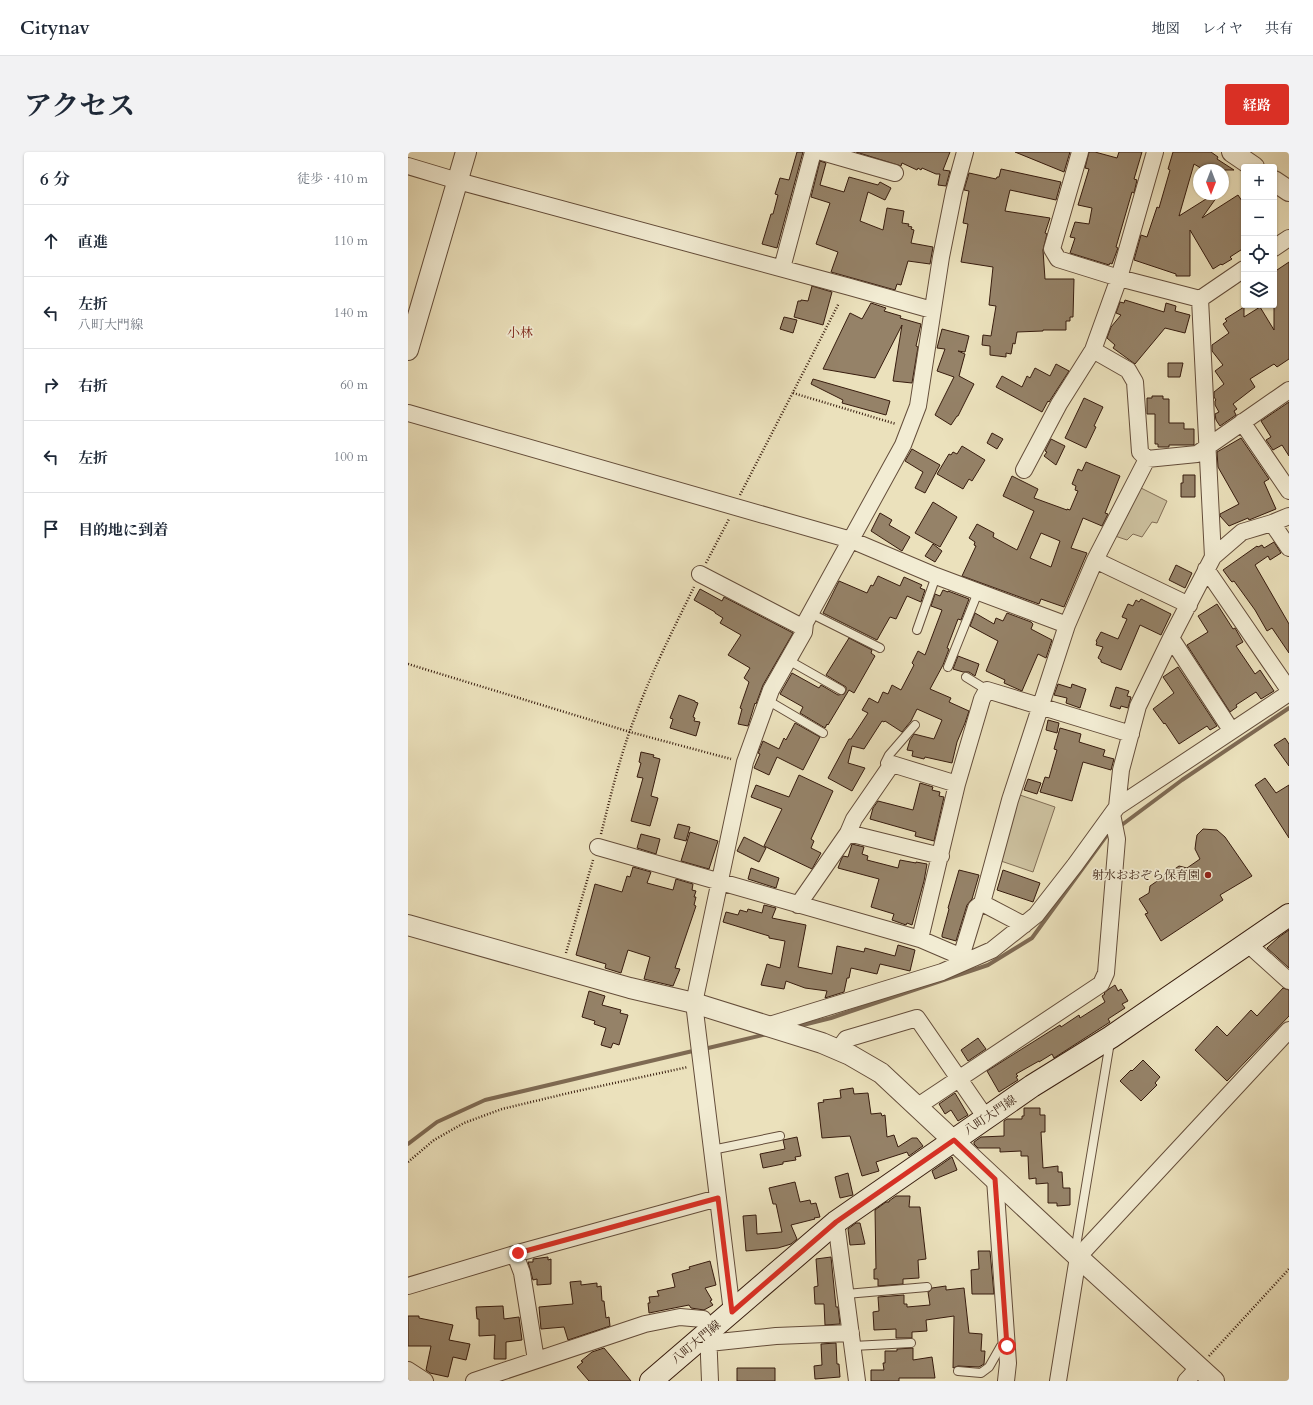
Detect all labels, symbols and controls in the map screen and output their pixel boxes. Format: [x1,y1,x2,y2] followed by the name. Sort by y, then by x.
[20,15,90,41] text: Citynav
[1152,19,1180,38] text: 地図
[1202,19,1243,38] text: レイヤ
[1265,19,1293,38] text: 共有
[1225,84,1289,125] button: 経路
[24,87,135,125] text: アクセス
[1193,164,1229,200] north arrow
[1241,164,1277,308] map controls
[1241,164,1277,200] button: +
[40,168,70,191] text: 6 分
[297,170,368,188] text: 徒歩 · 410 m
[1241,200,1277,236] button: −
[40,230,62,252] icon: ahead
[78,232,108,252] text: 直進
[334,232,368,250] text: 110 m
[1241,236,1277,272] button: locate
[1241,272,1277,308] button: layers
[78,294,108,314] text: 左折
[40,302,62,324] icon: left
[334,304,368,322] text: 140 m
[78,316,143,334] text: 八町大門線
[507,324,533,342] district label: 小林
[40,374,62,396] icon: right
[78,376,108,396] text: 右折
[340,376,368,394] text: 60 m
[40,446,62,468] icon: left
[78,448,108,468] text: 左折
[334,448,368,466] text: 100 m
[40,518,62,540] icon: arrive
[78,520,168,540] text: 目的地に到着
[1092,867,1200,883] place label: 射水おおぞら保育園
[1203,870,1213,880] marker: 射水おおぞら保育園
[961,1092,1019,1138] street label: 八町大門線
[509,1244,527,1262] route end
[668,1317,724,1367] street label: 八町大門線
[998,1337,1016,1355] route start

